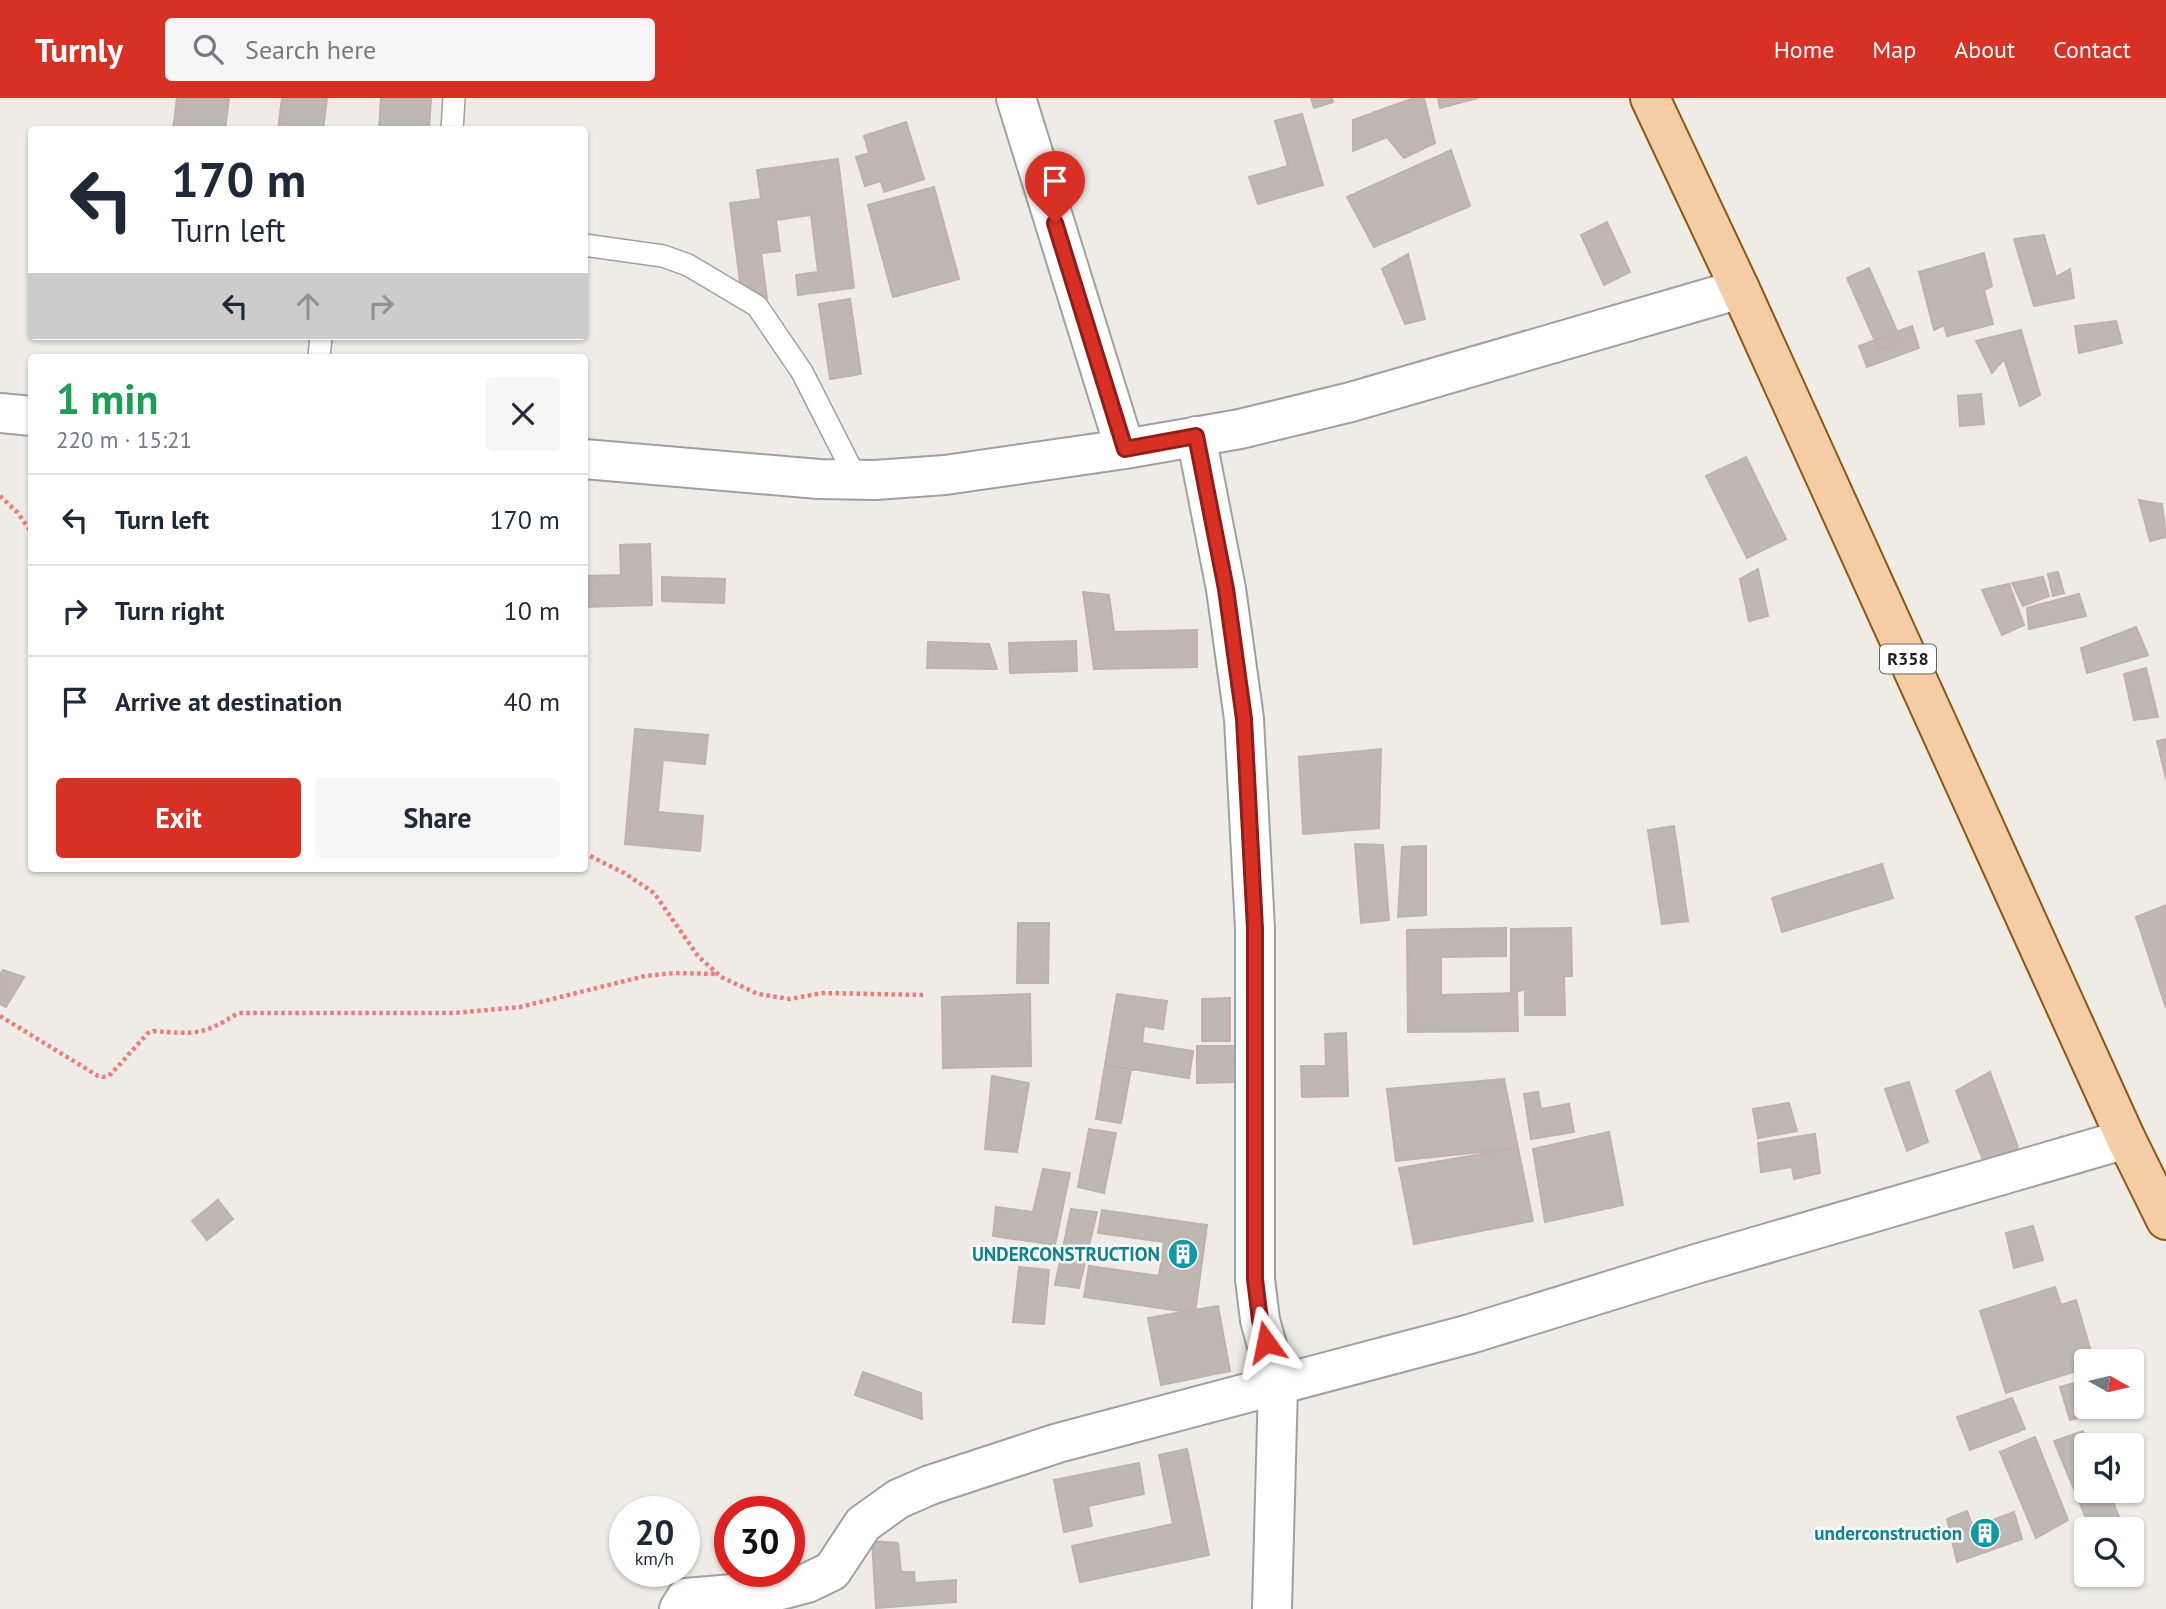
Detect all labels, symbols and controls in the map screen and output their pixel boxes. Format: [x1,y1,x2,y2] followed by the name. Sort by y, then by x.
[165,18,655,81] search box
[35,28,123,71] text: Turnly
[189,30,227,68] icon: search
[245,33,376,66] text: Search here
[1774,34,1834,65] text: Home
[1872,34,1916,65] text: Map
[1954,34,2015,65] text: About
[2053,34,2131,65] text: Contact
[171,147,306,211] text: 170 m
[1025,151,1085,223] pin
[56,154,147,245] icon: left
[1036,162,1074,200] icon: arrive
[171,209,286,251] text: Turn left
[216,287,254,325] icon: left
[289,287,327,325] icon: ahead
[362,287,400,325] icon: right
[56,371,158,426] text: 1 min
[486,377,560,451] button: close
[56,425,192,454] text: 220 m · 15:21
[56,501,94,539] icon: left
[115,503,209,536] text: Turn left
[489,503,560,536] text: 170 m
[56,592,94,630] icon: right
[115,594,224,627] text: Turn right
[504,594,560,627] text: 10 m
[1880,644,1936,674] road number: R358
[56,683,94,721] icon: arrive
[115,685,342,718] text: Arrive at destination
[504,685,560,718] text: 40 m
[56,778,301,858] button: Exit
[315,778,560,858] button: Share
[1166,1237,1200,1271] building icon: UNDERCONSTRUCTION
[972,1242,1160,1266] place label: UNDERCONSTRUCTION
[1229,1305,1303,1379] position arrow
[2074,1349,2144,1419] north arrow
[2074,1349,2144,1587] map controls
[2074,1433,2144,1503] button: sound
[714,1496,805,1587] speed limit sign: 30
[635,1509,674,1555] text: 20
[1968,1516,2002,1550] building icon: underconstruction
[2074,1517,2144,1587] button: search
[1814,1521,1962,1545] place label: underconstruction
[635,1547,674,1570] text: km/h

